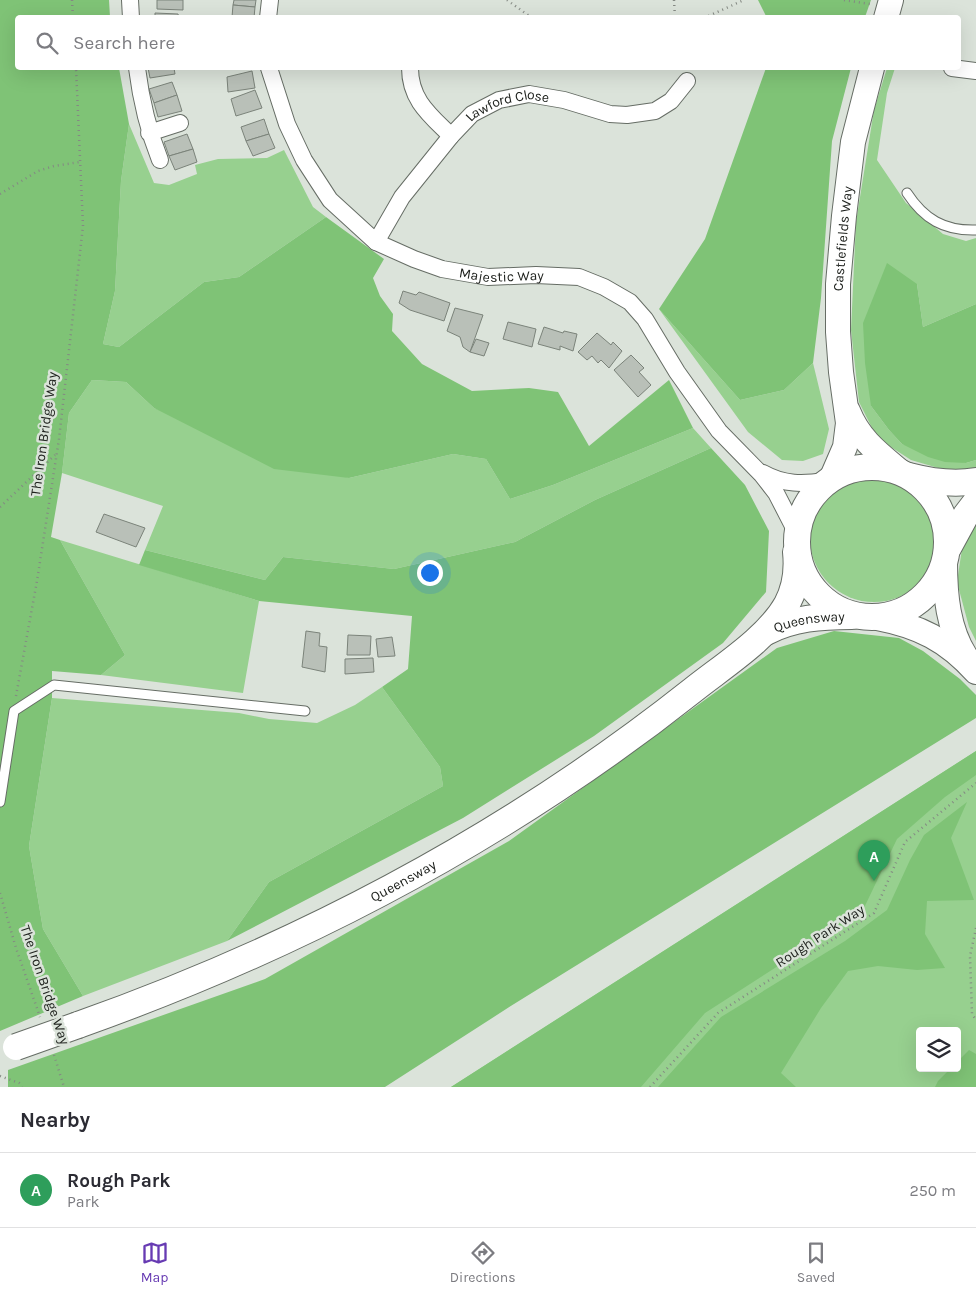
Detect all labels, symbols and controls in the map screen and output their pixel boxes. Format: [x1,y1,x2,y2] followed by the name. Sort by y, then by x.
[15,15,961,70] search box
[33,29,61,57] icon: search
[73,32,175,54] text: Search here
[461,85,551,125] street label: Lawford Close
[830,185,856,291] street label: Castlefields Way
[458,264,545,286] street label: Majestic Way
[27,370,61,497] street label: The Iron Bridge Way
[417,560,443,586] your location
[771,608,845,636] street label: Queensway
[858,840,890,881] pin: A
[367,856,439,905] street label: Queensway
[772,901,868,971] street label: Rough Park Way
[17,923,74,1047] street label: The Iron Bridge Way
[916,1027,961,1072] map controls
[916,1027,961,1072] button: layers
[20,1108,90,1132] text: Nearby
[67,1170,170,1192] text: Rough Park
[31,1181,41,1200] text: A
[909,1181,956,1200] text: 250 m
[67,1192,99,1211] text: Park
[141,1239,169,1286] tab: Map
[450,1239,516,1286] tab: Directions
[797,1239,835,1286] tab: Saved

